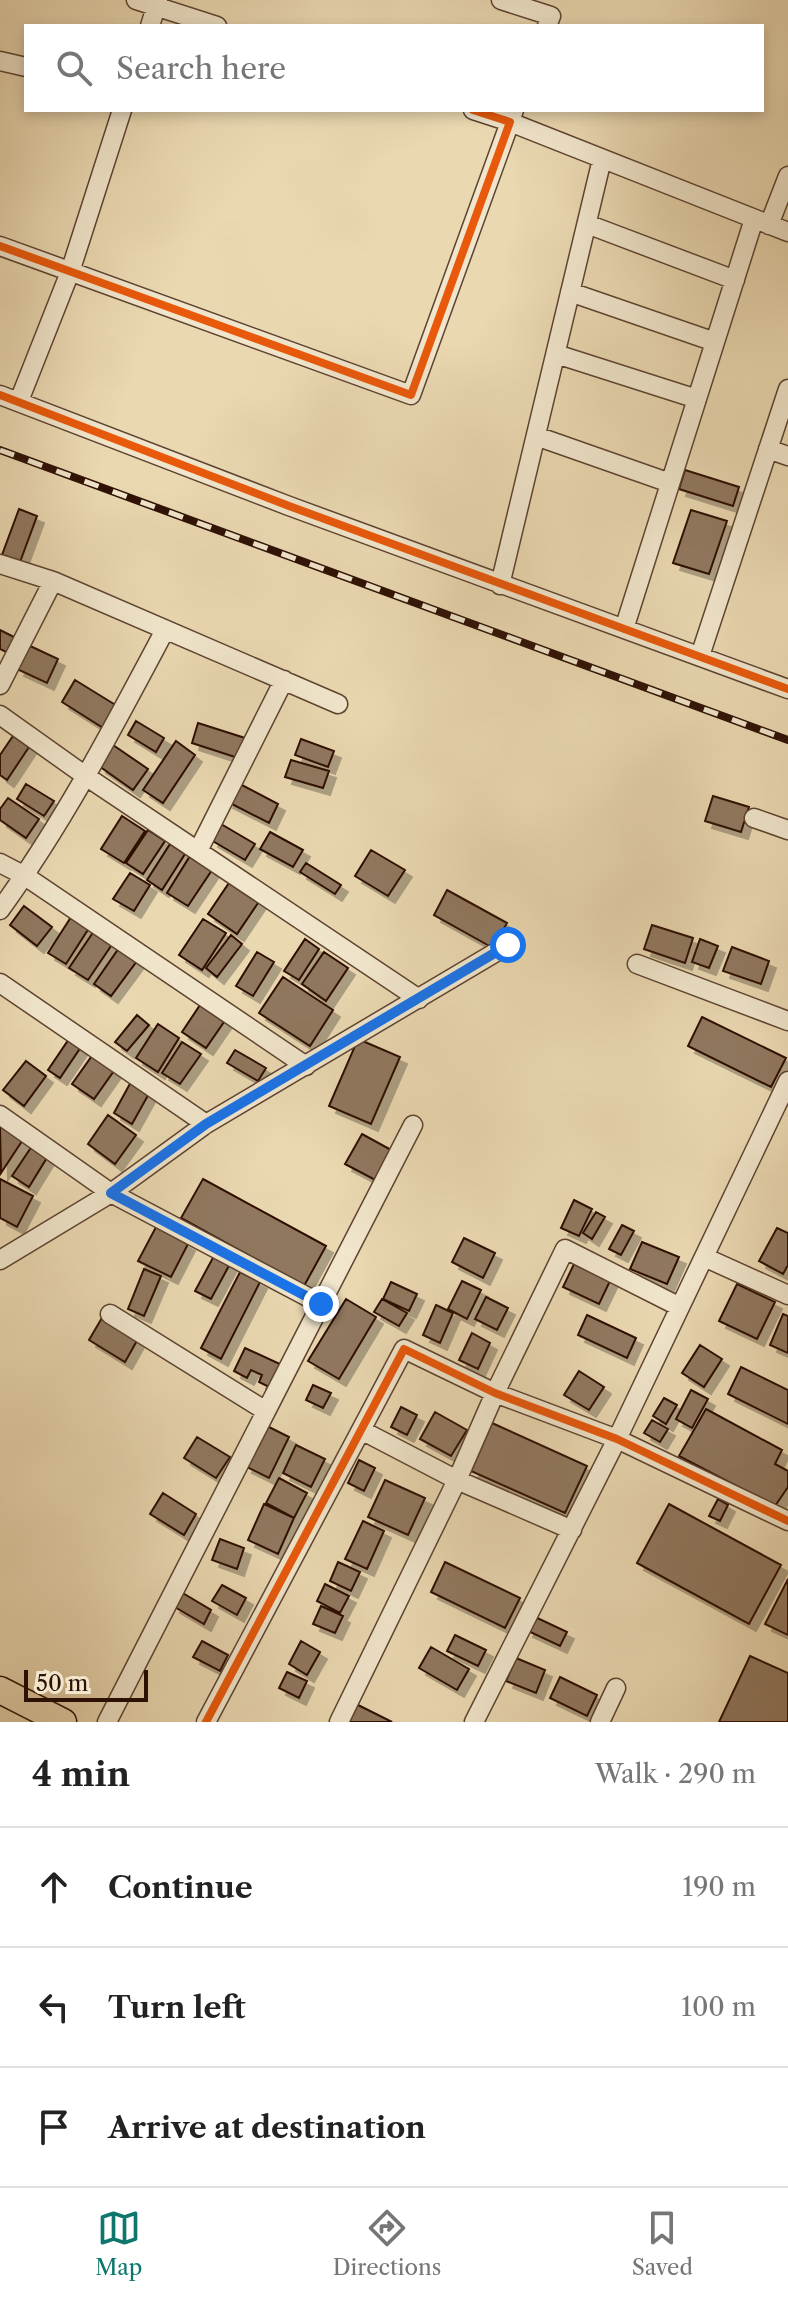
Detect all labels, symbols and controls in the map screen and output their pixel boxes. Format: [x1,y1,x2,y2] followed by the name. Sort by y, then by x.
[24,24,764,112] search box
[52,46,96,90] icon: search
[116,50,286,87] text: Search here
[490,927,526,963] route start
[303,1286,339,1322] route end
[24,1666,148,1702] scale bar
[36,1670,88,1697] text: 50 m
[32,1753,130,1795] text: 4 min
[595,1758,756,1790] text: Walk · 290 m
[32,1865,76,1909] icon: ahead
[108,1869,253,1906] text: Continue
[682,1871,756,1903] text: 190 m
[32,1985,76,2029] icon: left
[108,1989,245,2026] text: Turn left
[681,1991,756,2023] text: 100 m
[32,2105,76,2149] icon: arrive
[108,2109,426,2146] text: Arrive at destination
[95,2206,142,2281] tab: Map
[333,2206,441,2281] tab: Directions
[632,2206,693,2281] tab: Saved

